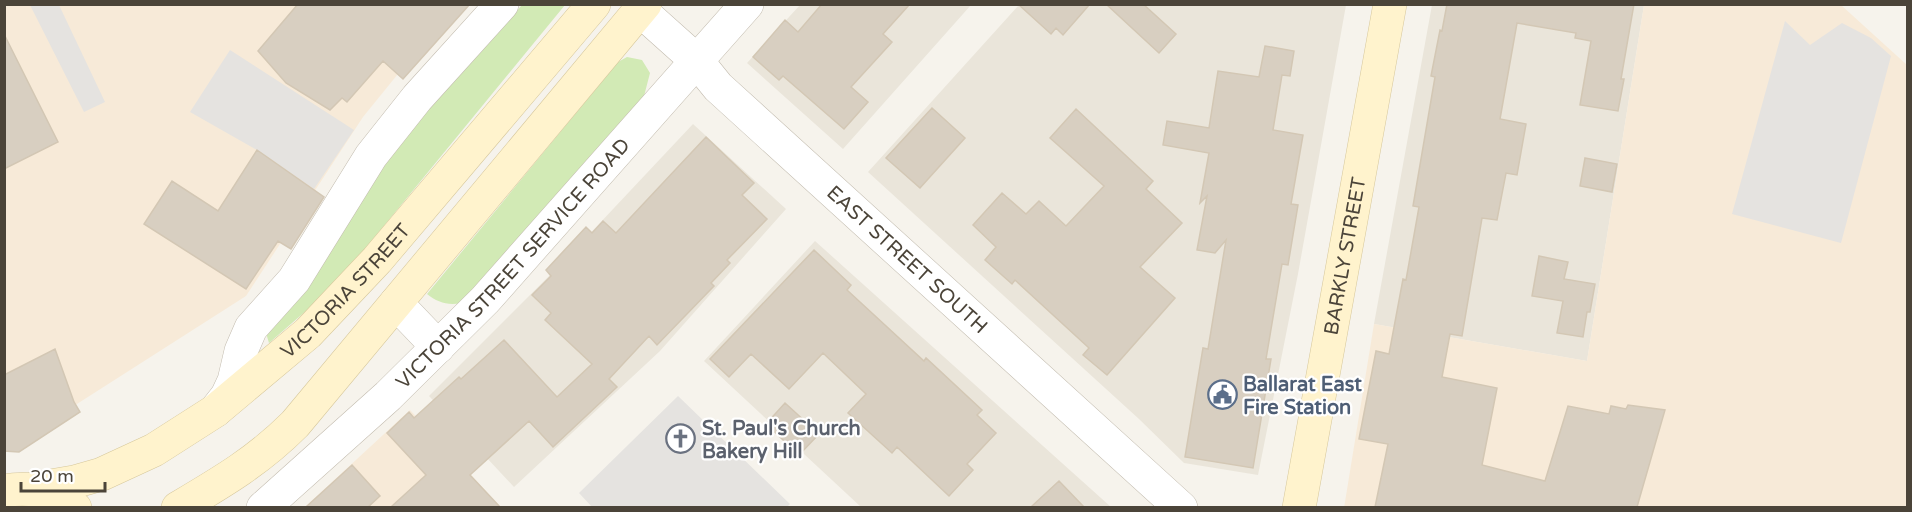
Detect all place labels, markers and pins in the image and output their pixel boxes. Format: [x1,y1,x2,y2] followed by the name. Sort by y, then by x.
[1243,373,1362,420] place label: Ballarat East Fire Station
[1206,379,1238,411] public building icon: Ballarat East Fire Station
[702,417,861,464] place label: St. Paul's Church Bakery Hill
[665,423,697,455] church icon: St. Paul's Church Bakery Hill

